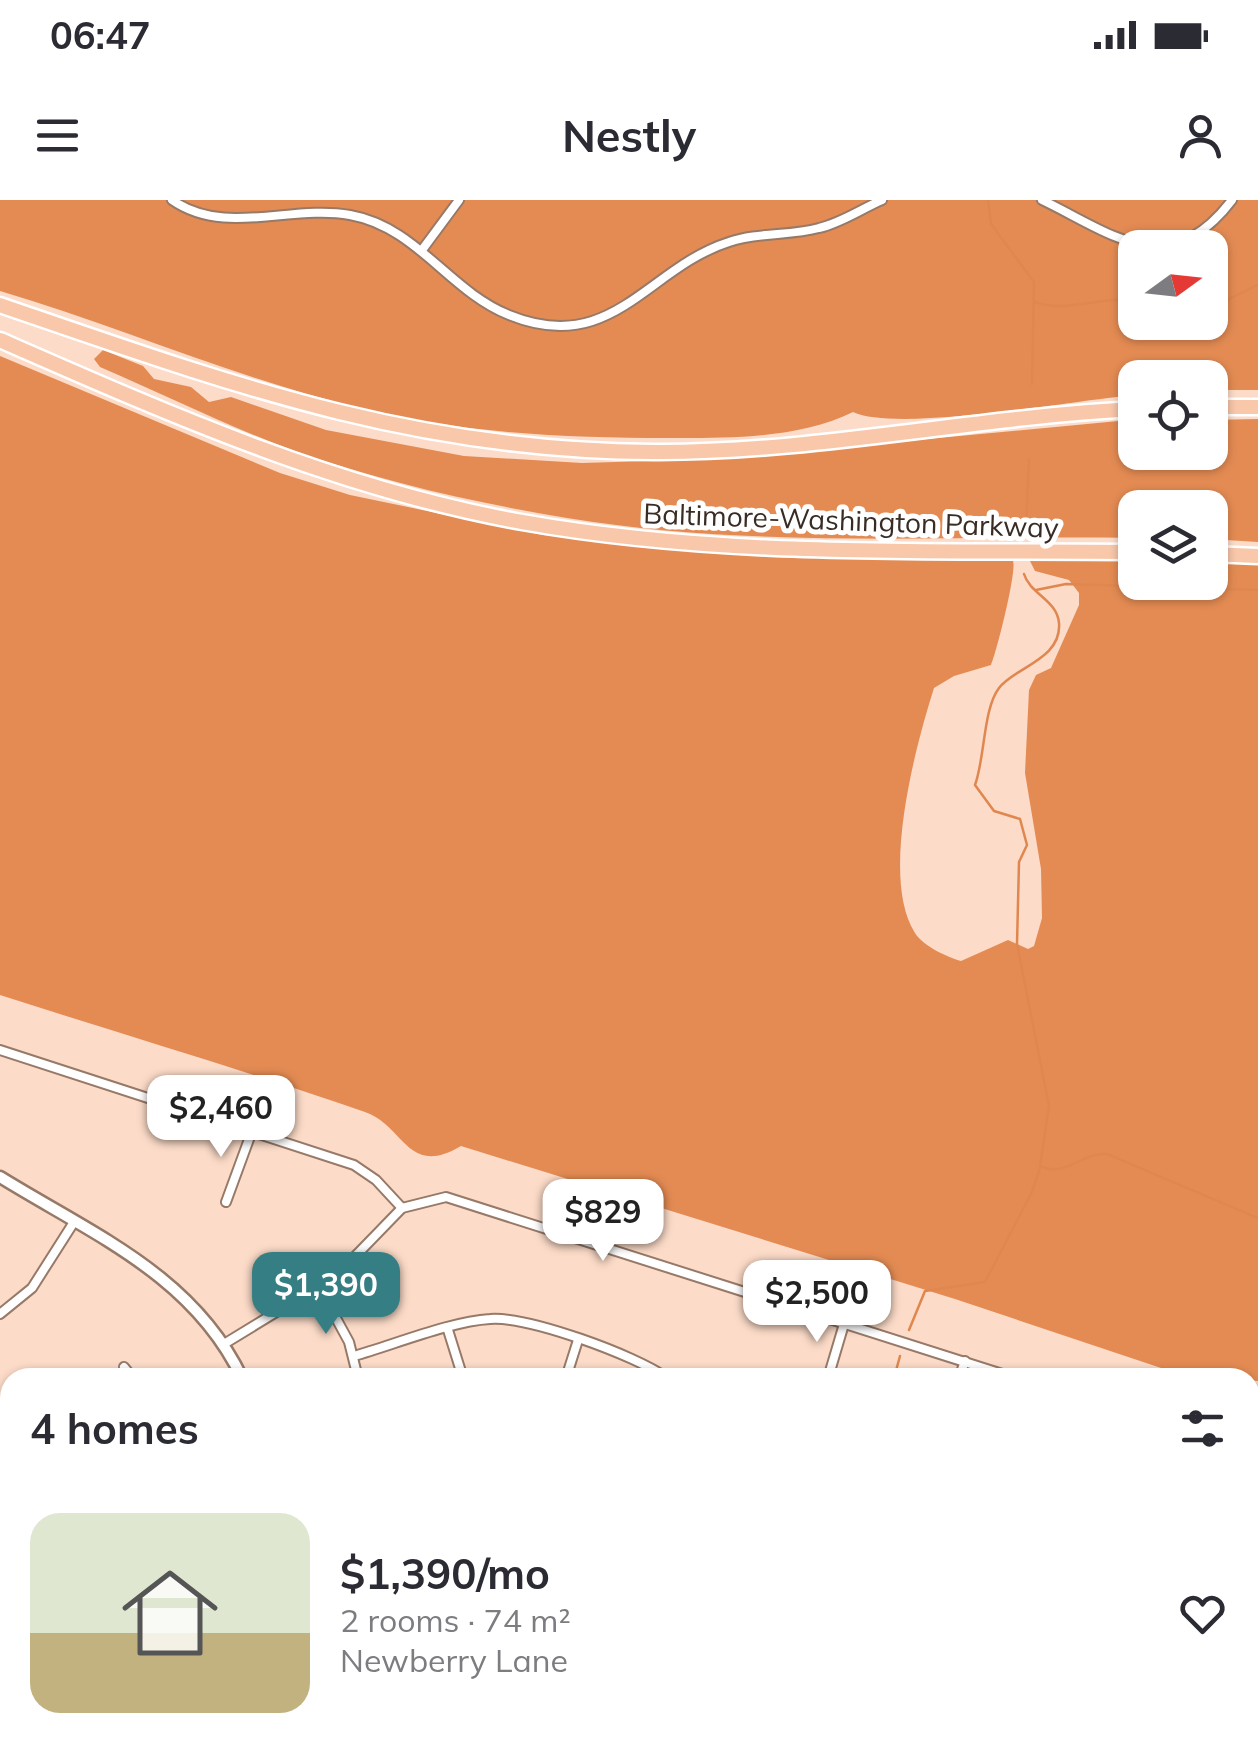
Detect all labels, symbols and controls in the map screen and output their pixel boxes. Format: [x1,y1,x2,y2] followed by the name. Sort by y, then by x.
[50,11,151,59] text: 06:47
[562,107,696,163] text: Nestly
[30,108,85,163] icon: menu
[1173,108,1228,163] icon: person
[1118,230,1228,340] north arrow
[1118,230,1228,600] map controls
[1118,360,1228,470] button: locate
[1118,490,1228,600] button: layers
[643,495,1059,545] street label: Baltimore-Washington Parkway
[140,1075,302,1160] pin: $2,460
[169,1087,273,1127] text: $2,460
[544,1179,662,1264] pin: $829
[565,1191,641,1231] text: $829
[245,1252,407,1337] pin: $1,390
[736,1260,898,1345] pin: $2,500
[274,1264,378,1304] text: $1,390
[765,1272,869,1312] text: $2,500
[1175,1401,1230,1456] icon: filters
[30,1402,199,1455] text: 4 homes
[340,1547,550,1600] text: $1,390/mo
[110,1553,230,1673] icon: home
[1175,1586,1230,1641] icon: heart
[340,1600,571,1640] text: 2 rooms · 74 m²
[340,1640,568,1680] text: Newberry Lane

